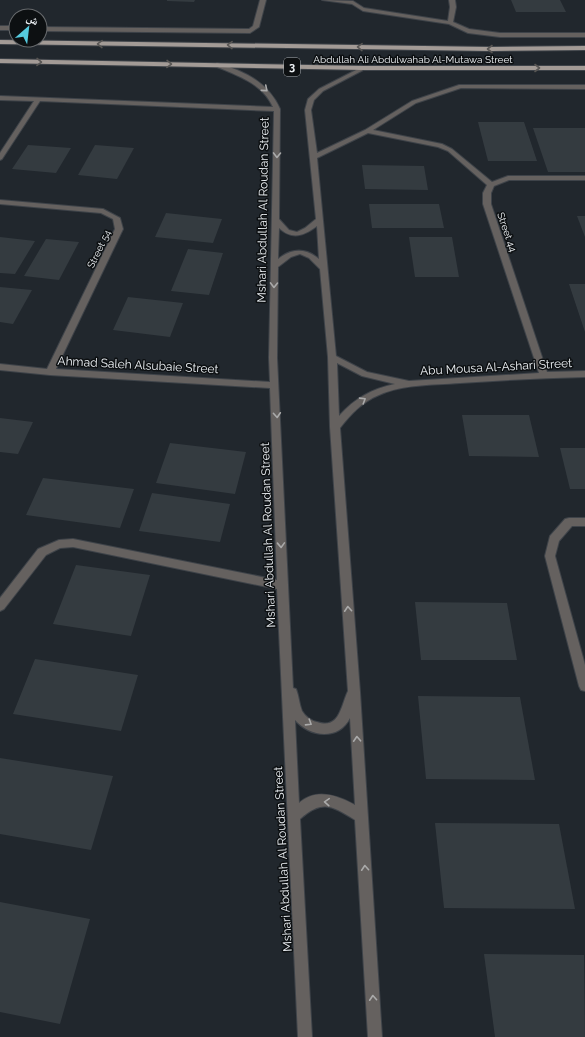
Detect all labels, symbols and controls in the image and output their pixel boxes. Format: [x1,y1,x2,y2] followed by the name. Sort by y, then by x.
[8,8,48,48] north arrow
[24,11,41,29] text: ش
[97,40,103,48] one-way arrow
[227,41,233,49] one-way arrow
[357,43,363,51] one-way arrow
[487,45,493,53] one-way arrow
[313,54,513,65] street label: Abdullah Ali Abdulwahab Al-Mutawa Street
[36,58,42,66] one-way arrow
[284,58,300,76] road number: 3
[166,60,172,69] one-way arrow
[534,64,540,72] one-way arrow
[260,84,267,91] one-way arrow
[254,117,272,303] street label: Mshari Abdullah Al Roudan Street
[273,152,281,158] one-way arrow
[495,211,519,254] street label: Street 44
[85,228,113,270] street label: Street 54
[270,282,278,288] one-way arrow
[57,354,219,376] street label: Ahmad Saleh Alsubaie Street
[420,356,572,378] street label: Abu Mousa Al-Ashari Street
[359,398,366,405] one-way arrow
[272,412,281,418] one-way arrow
[258,442,278,628] street label: Mshari Abdullah Al Roudan Street
[277,542,285,548] one-way arrow
[344,606,353,612] one-way arrow
[305,719,312,726] one-way arrow
[352,736,361,742] one-way arrow
[271,766,295,952] street label: Mshari Abdullah Al Roudan Street
[324,797,330,806] one-way arrow
[360,865,369,871] one-way arrow
[368,995,377,1001] one-way arrow

